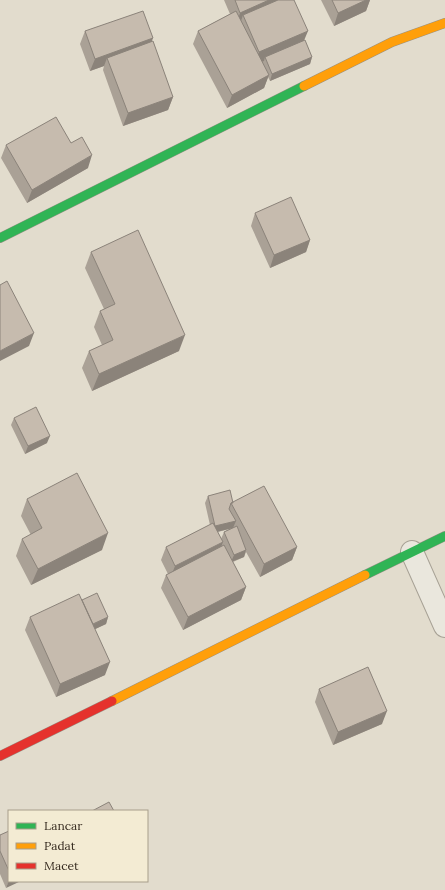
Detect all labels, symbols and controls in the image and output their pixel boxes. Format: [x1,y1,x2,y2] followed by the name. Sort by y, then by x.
[8,810,148,882] legend
[44,818,83,833] text: Lancar
[44,838,76,853] text: Padat
[44,858,79,873] text: Macet

